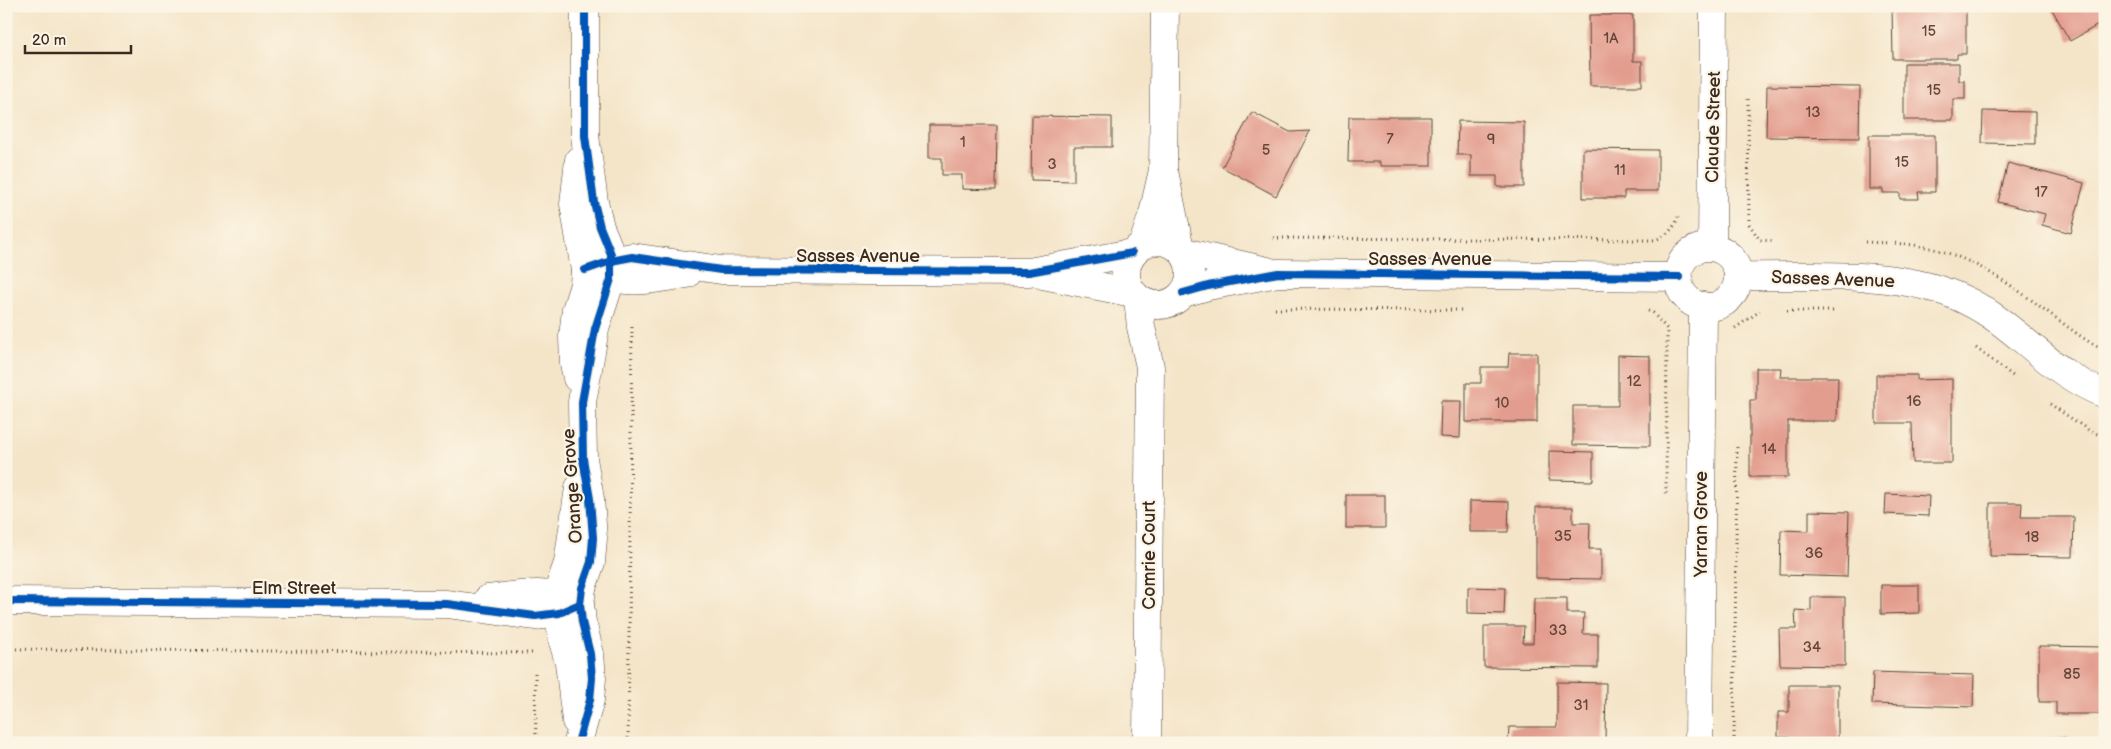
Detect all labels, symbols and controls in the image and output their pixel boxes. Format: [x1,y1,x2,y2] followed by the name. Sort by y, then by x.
[25,22,131,54] scale bar
[1922,22,1936,41] house number: 15
[1604,29,1619,48] house number: 1A
[32,31,66,50] text: 20 m
[1702,70,1725,183] street label: Claude Street
[1927,81,1941,100] house number: 15
[1805,103,1821,122] house number: 13
[1386,130,1394,149] house number: 7
[1487,130,1495,149] house number: 9
[960,133,966,152] house number: 1
[1262,141,1270,160] house number: 5
[1895,153,1909,172] house number: 15
[1047,155,1057,174] house number: 3
[1614,161,1626,180] house number: 11
[2034,183,2048,202] house number: 17
[796,246,920,267] street label: Sasses Avenue
[1368,249,1492,270] street label: Sasses Avenue
[1771,267,1896,292] street label: Sasses Avenue
[1627,372,1641,391] house number: 12
[1907,392,1921,411] house number: 16
[1495,394,1509,413] house number: 10
[558,428,587,544] street label: Orange Grove
[1762,440,1776,459] house number: 14
[1691,471,1712,578] street label: Yarran Grove
[1139,500,1160,610] street label: Comrie Court
[1554,527,1572,546] house number: 35
[2025,528,2040,547] house number: 18
[1805,544,1823,563] house number: 36
[252,578,337,599] street label: Elm Street
[1549,621,1567,640] house number: 33
[1803,638,1821,657] house number: 34
[2063,665,2081,684] house number: 85
[1573,696,1589,715] house number: 31

